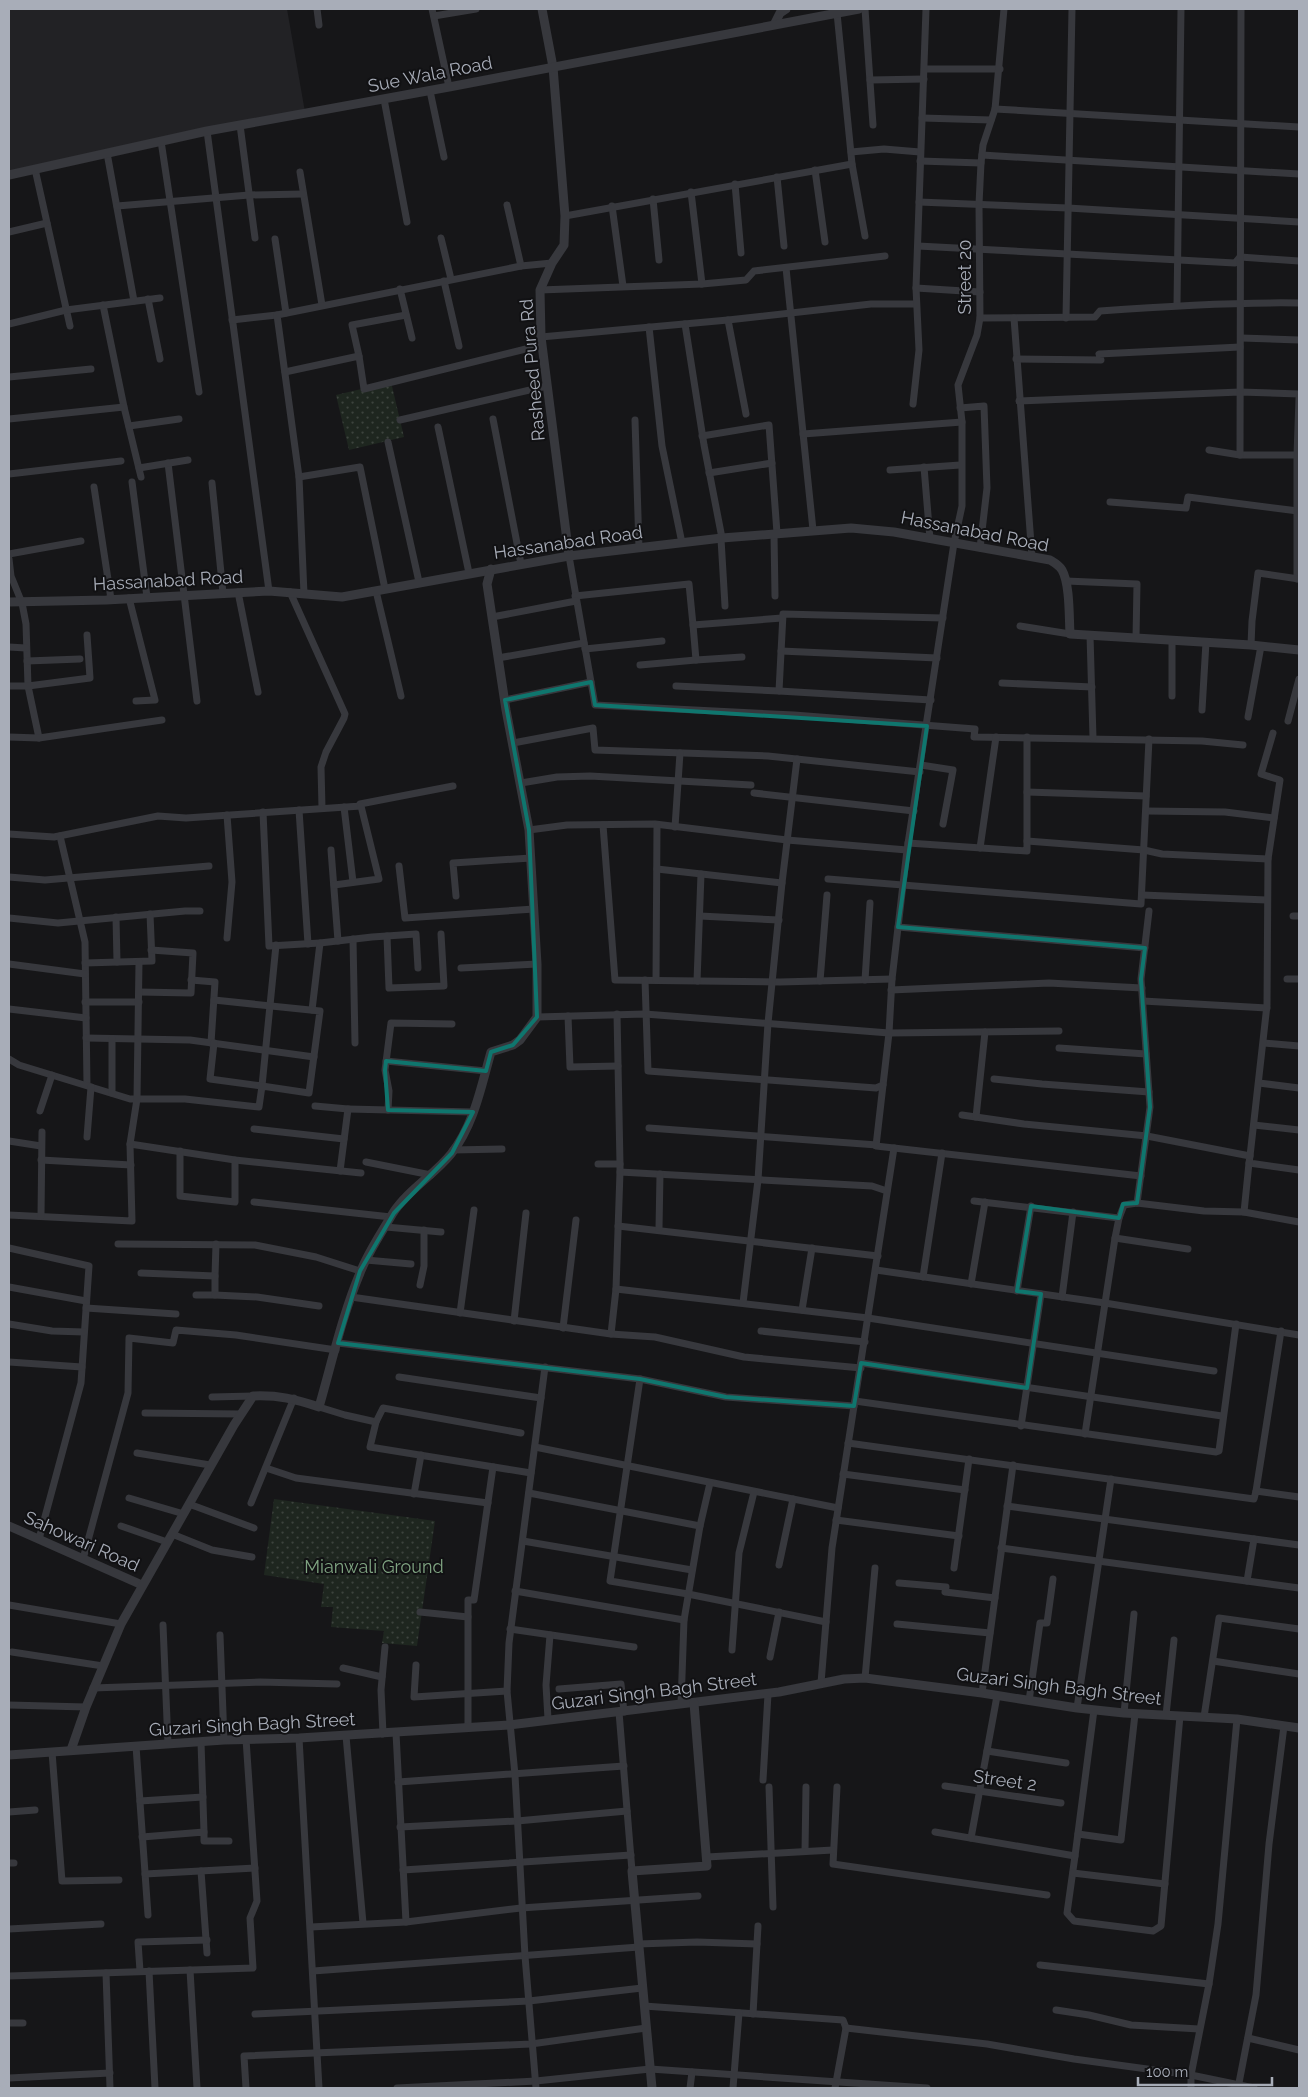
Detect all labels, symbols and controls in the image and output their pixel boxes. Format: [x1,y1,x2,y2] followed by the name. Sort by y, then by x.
[366,52,494,96] street label: Sue Wala Road
[954,240,975,314] street label: Street 20
[515,298,549,442] street label: Rasheed Pura Rd
[899,506,1051,556] street label: Hassanabad Road
[492,521,644,563] street label: Hassanabad Road
[92,566,244,594] street label: Hassanabad Road
[21,1506,143,1576] street label: Sahowari Road
[304,1556,444,1577] park label: Mianwali Ground
[955,1663,1163,1709] street label: Guzari Singh Bagh Street
[550,1668,758,1714] street label: Guzari Singh Bagh Street
[148,1708,356,1740] street label: Guzari Singh Bagh Street
[972,1765,1038,1795] street label: Street 2
[1138,2054,1272,2086] scale bar
[1146,2063,1188,2081] text: 100 m

